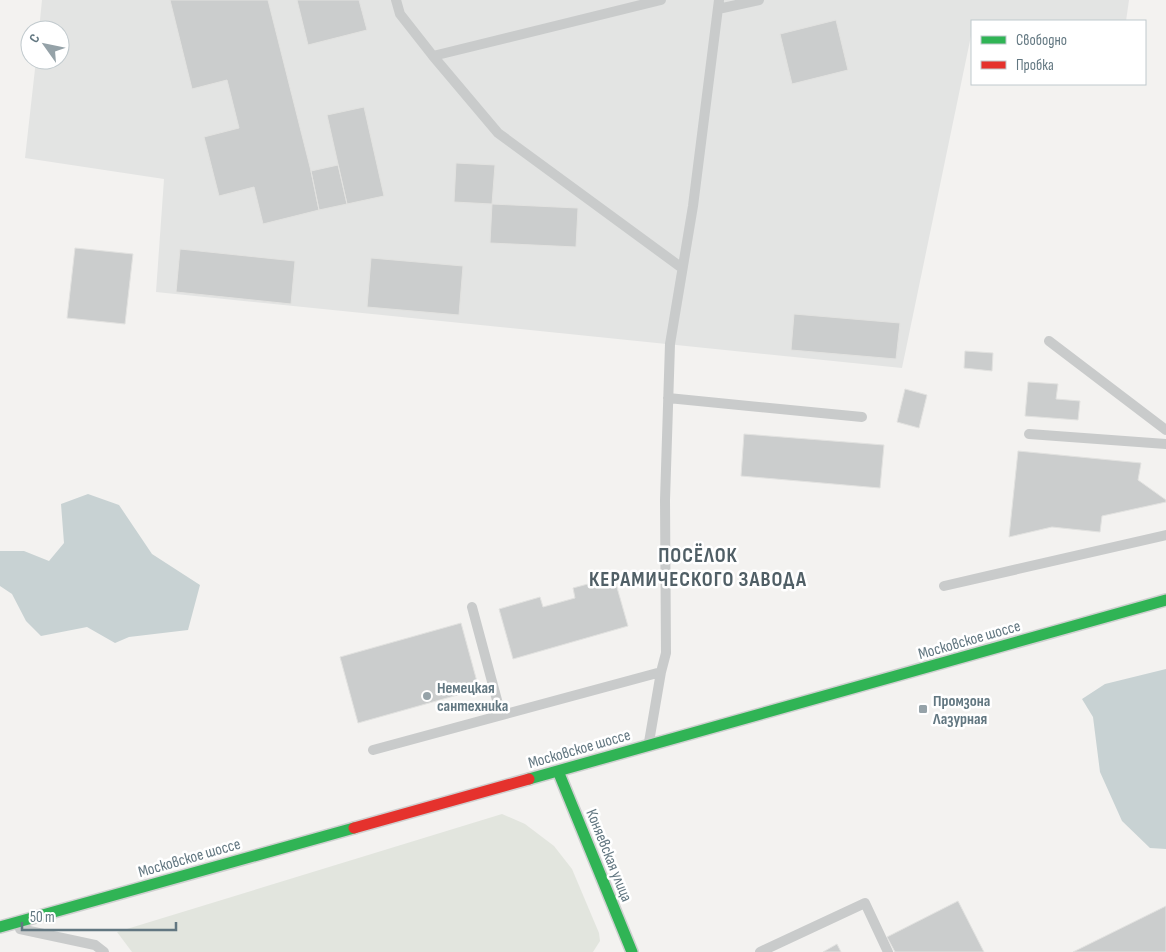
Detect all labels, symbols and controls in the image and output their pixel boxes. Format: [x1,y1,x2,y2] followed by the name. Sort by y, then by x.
[20,20,70,70] north arrow
[971,20,1146,85] legend
[25,31,44,46] text: С
[1016,31,1067,50] text: Свободно
[1016,56,1054,75] text: Пробка
[589,543,807,592] district label: ПОСЁЛОК КЕРАМИЧЕСКОГО ЗАВОДА
[916,617,1023,664] street label: Московское шоссе
[437,679,508,716] place label: Немецкая сантехника
[421,690,433,702] marker: Немецкая сантехника
[932,692,990,729] place label: Промзона Лазурная
[917,703,929,715] marker: Промзона Лазурная
[526,726,633,773] street label: Московское шоссе
[581,806,636,905] street label: Коняевская улица
[136,835,243,882] street label: Московское шоссе
[22,900,176,932] scale bar
[30,908,55,927] text: 50 m

